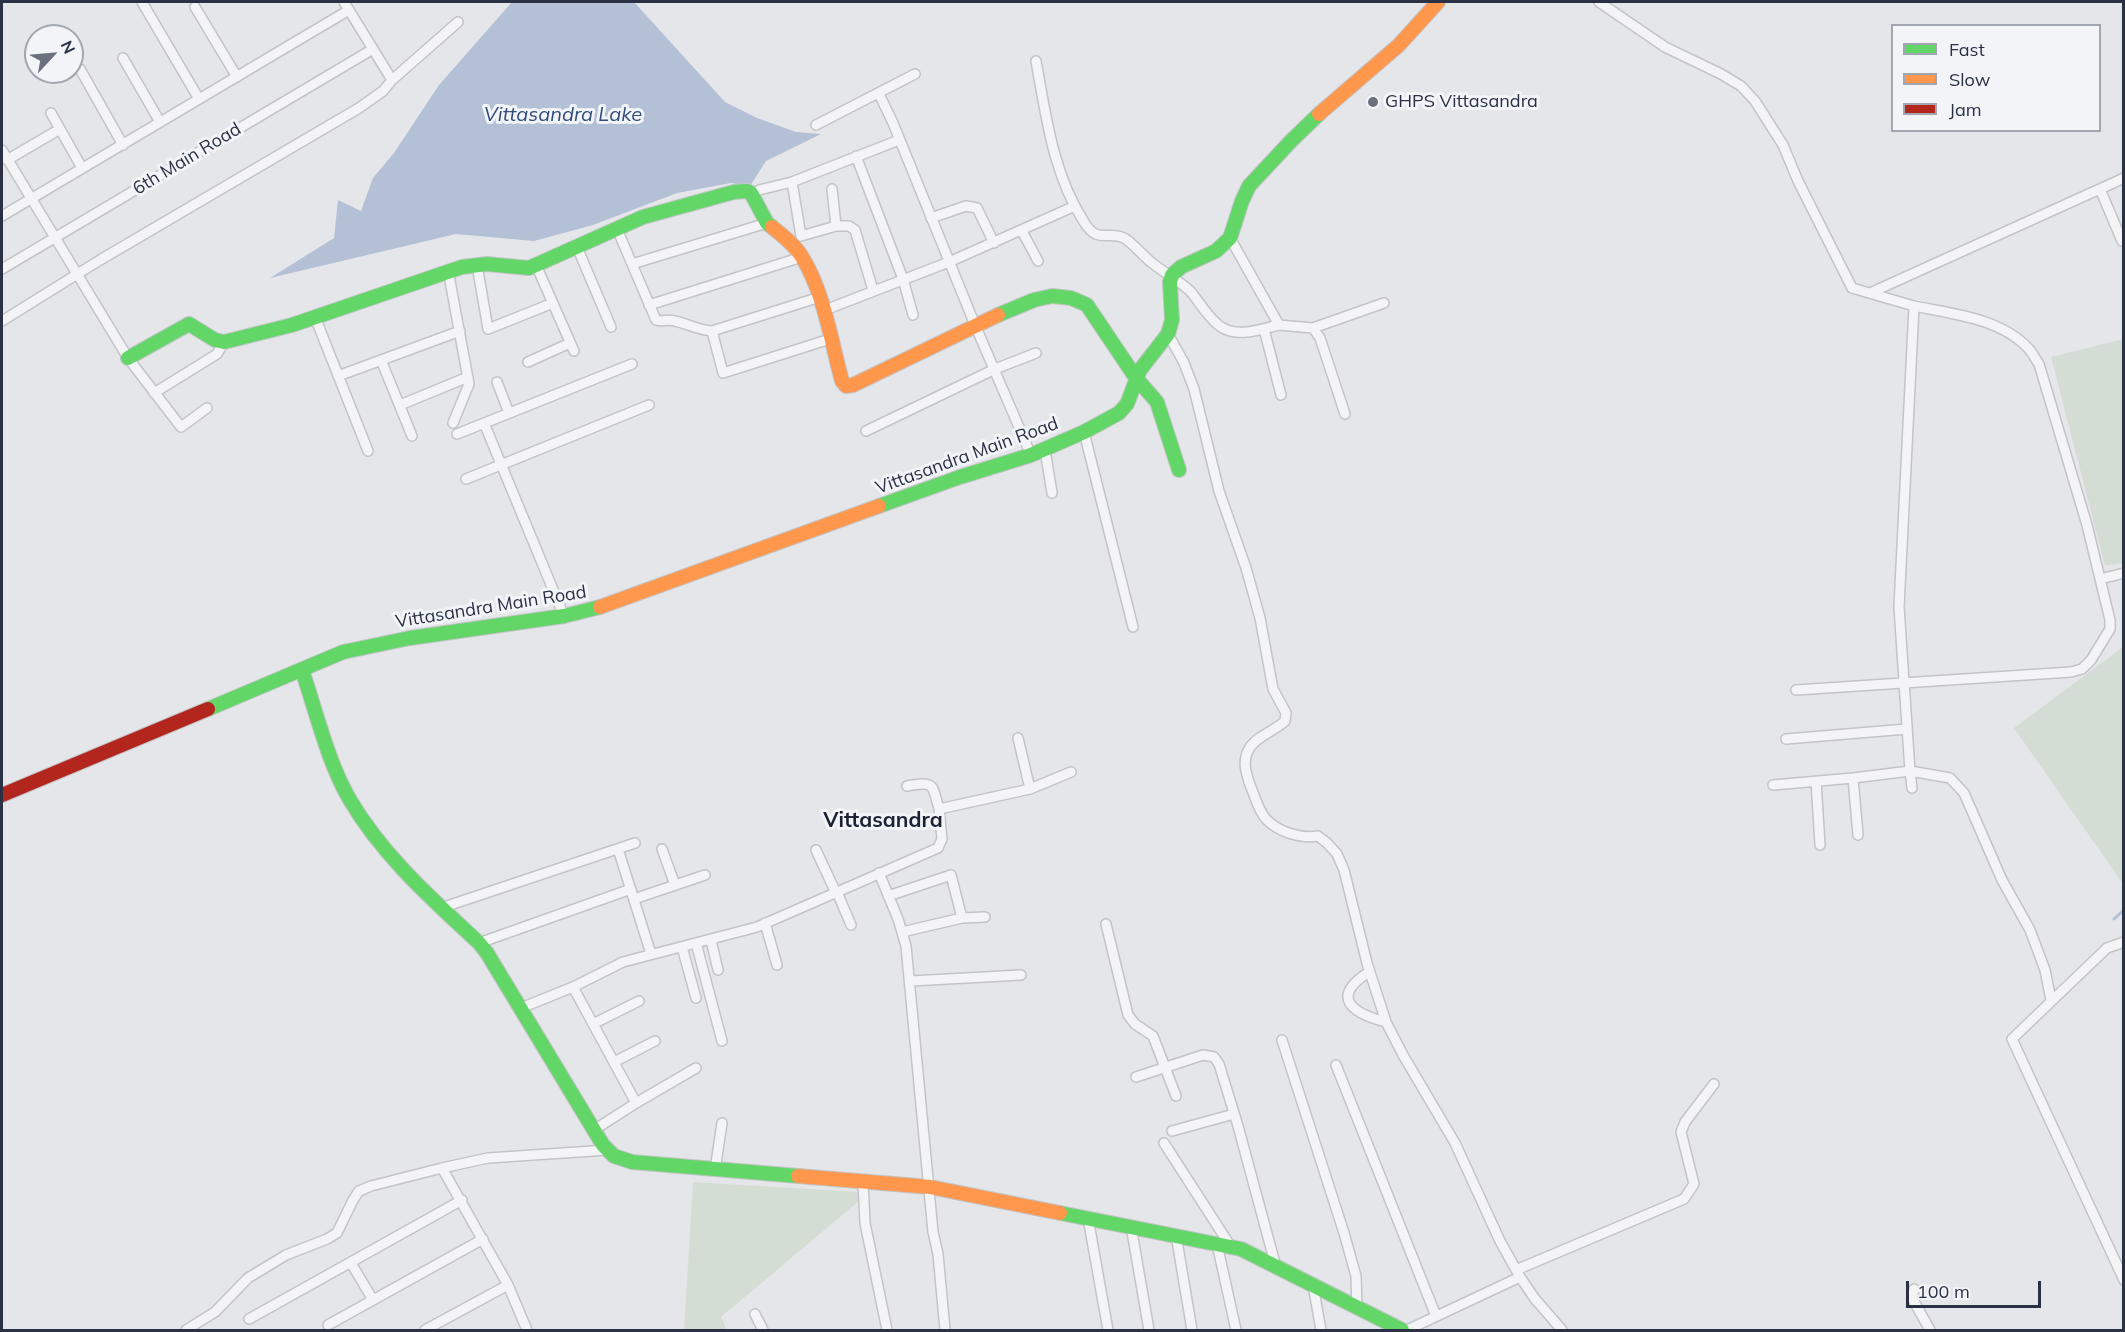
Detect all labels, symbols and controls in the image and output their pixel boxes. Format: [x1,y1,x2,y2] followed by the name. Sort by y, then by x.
[24,24,84,84] north arrow
[1891,24,2101,132] legend
[57,37,80,57] text: N
[1949,38,1985,61] text: Fast
[1949,68,1990,91] text: Slow
[1385,91,1538,113] place label: GHPS Vittasandra
[1366,95,1380,109] marker: GHPS Vittasandra
[1949,98,1982,121] text: Jam
[484,103,642,127] water label: Vittasandra Lake
[129,118,245,200] street label: 6th Main Road
[873,413,1061,499] street label: Vittasandra Main Road
[394,581,588,633] street label: Vittasandra Main Road
[823,808,943,834] district label: Vittasandra
[1909,1269,2044,1307] scale bar
[1917,1280,1970,1303] text: 100 m

